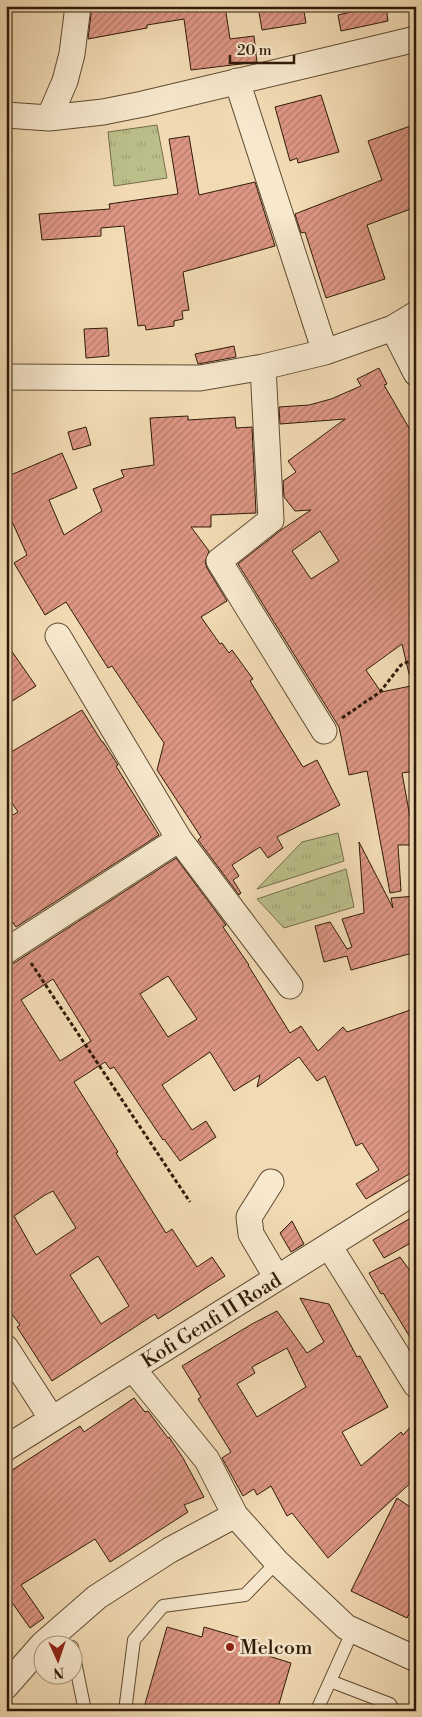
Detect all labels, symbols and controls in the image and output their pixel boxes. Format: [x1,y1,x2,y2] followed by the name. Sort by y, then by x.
[230,32,293,64] scale bar
[237,41,272,60] text: 20 m
[137,1268,287,1374] street label: Kofi Genfi II Road
[32,1634,82,1684] north arrow
[240,1636,313,1661] place label: Melcom
[224,1641,236,1653] marker: Melcom
[53,1663,65,1681] text: N

